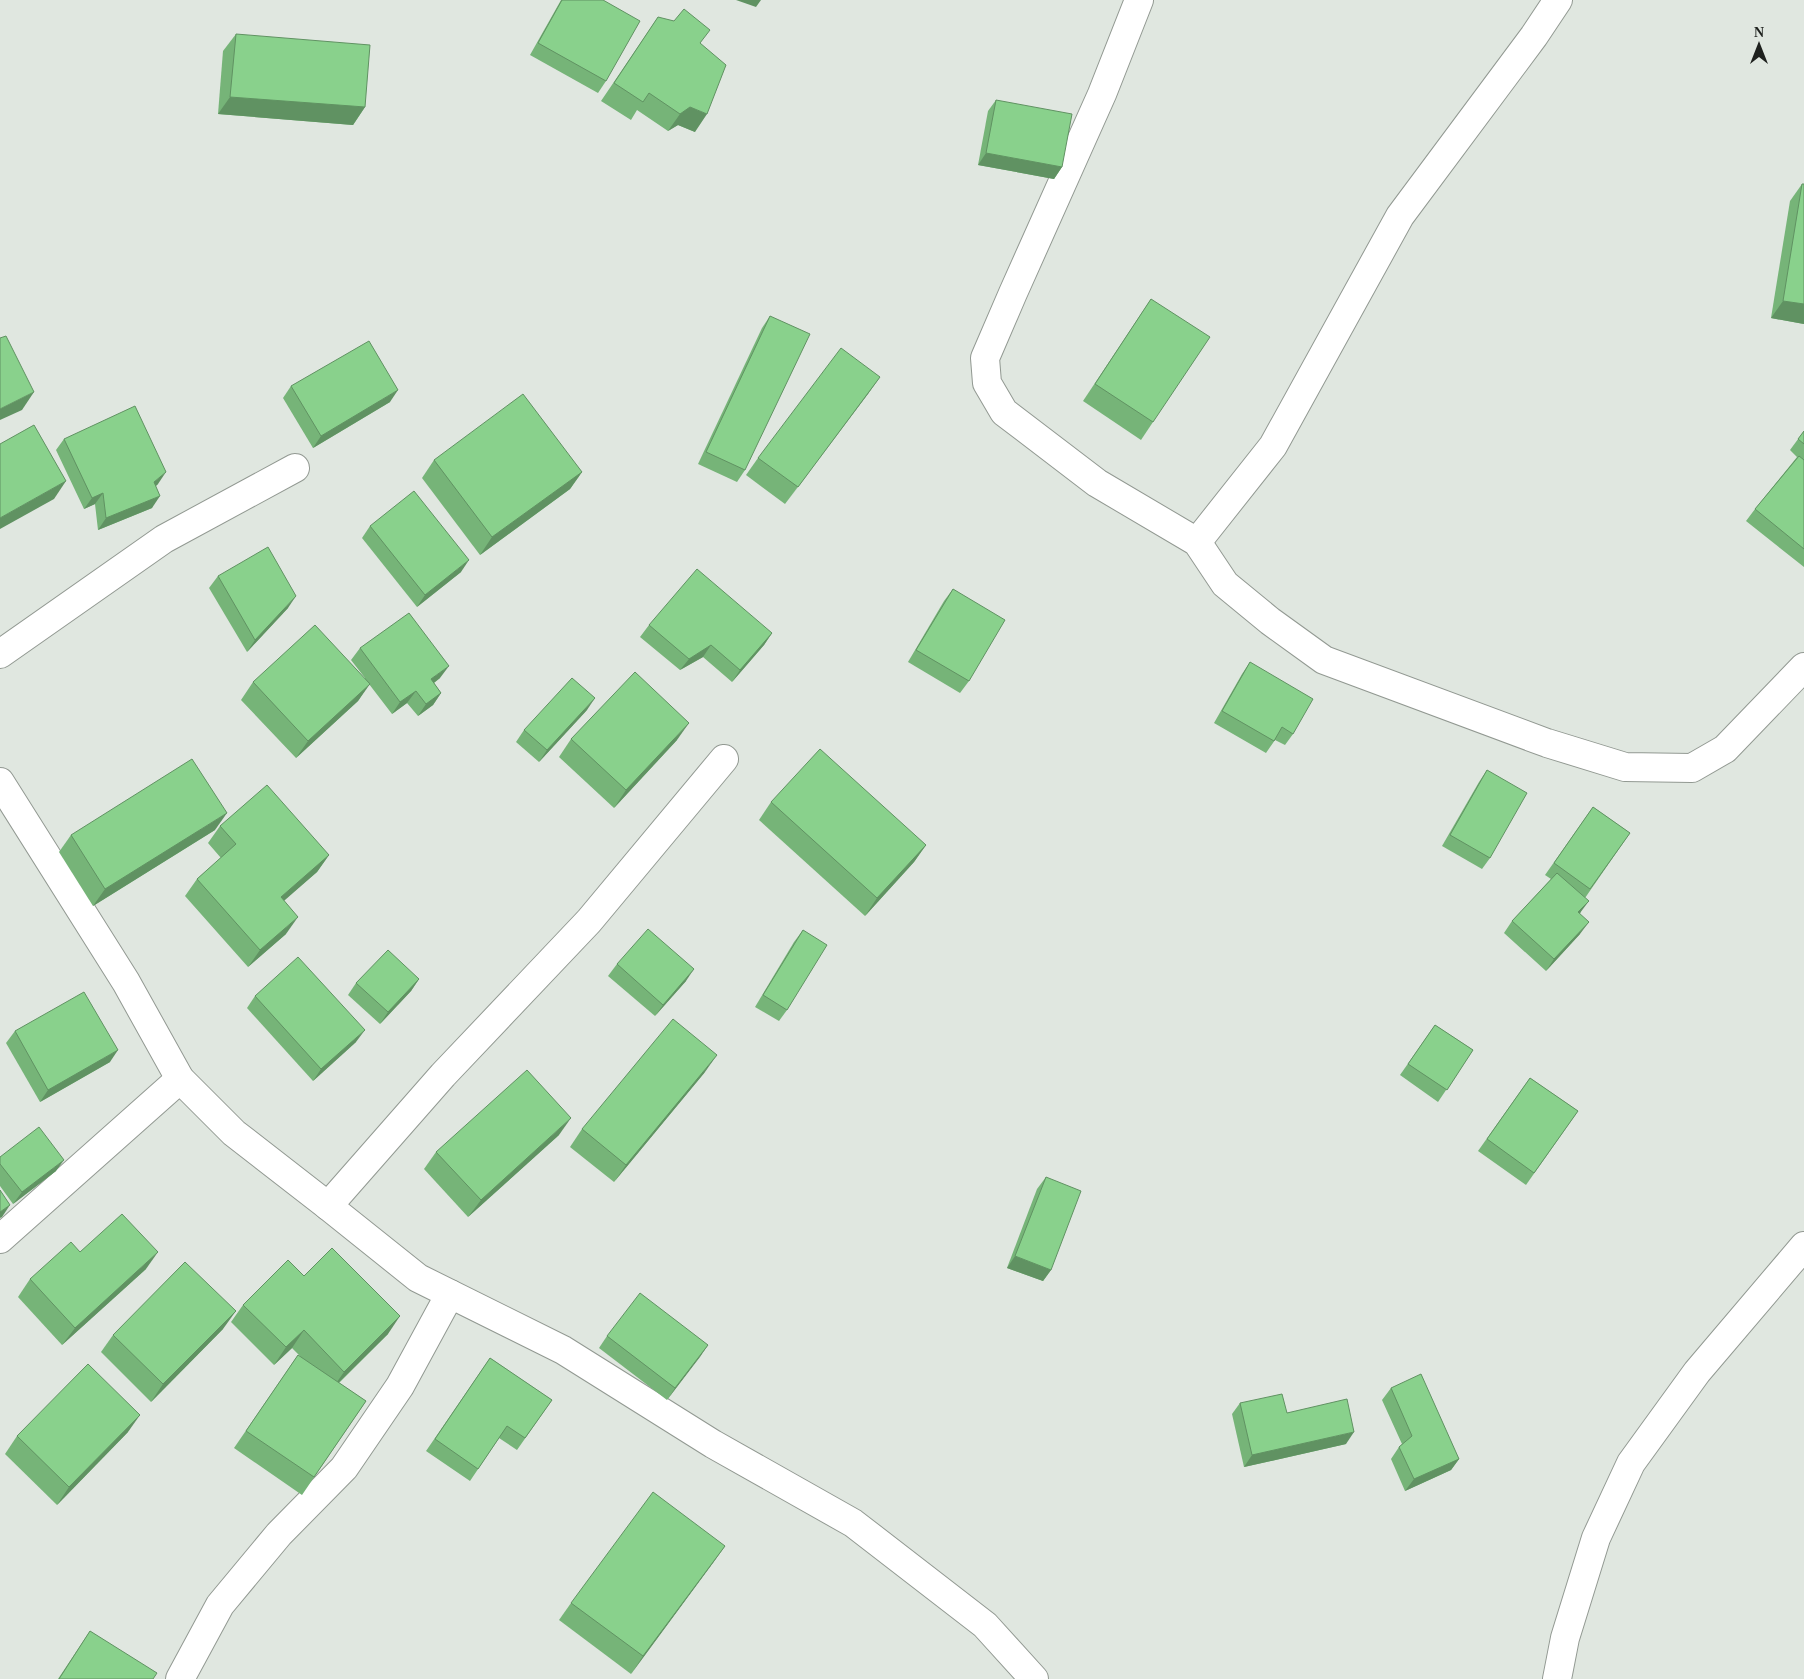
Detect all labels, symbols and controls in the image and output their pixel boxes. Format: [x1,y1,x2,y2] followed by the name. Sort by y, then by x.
[1734,20,1784,70] north arrow
[1754,25,1764,40] text: N

